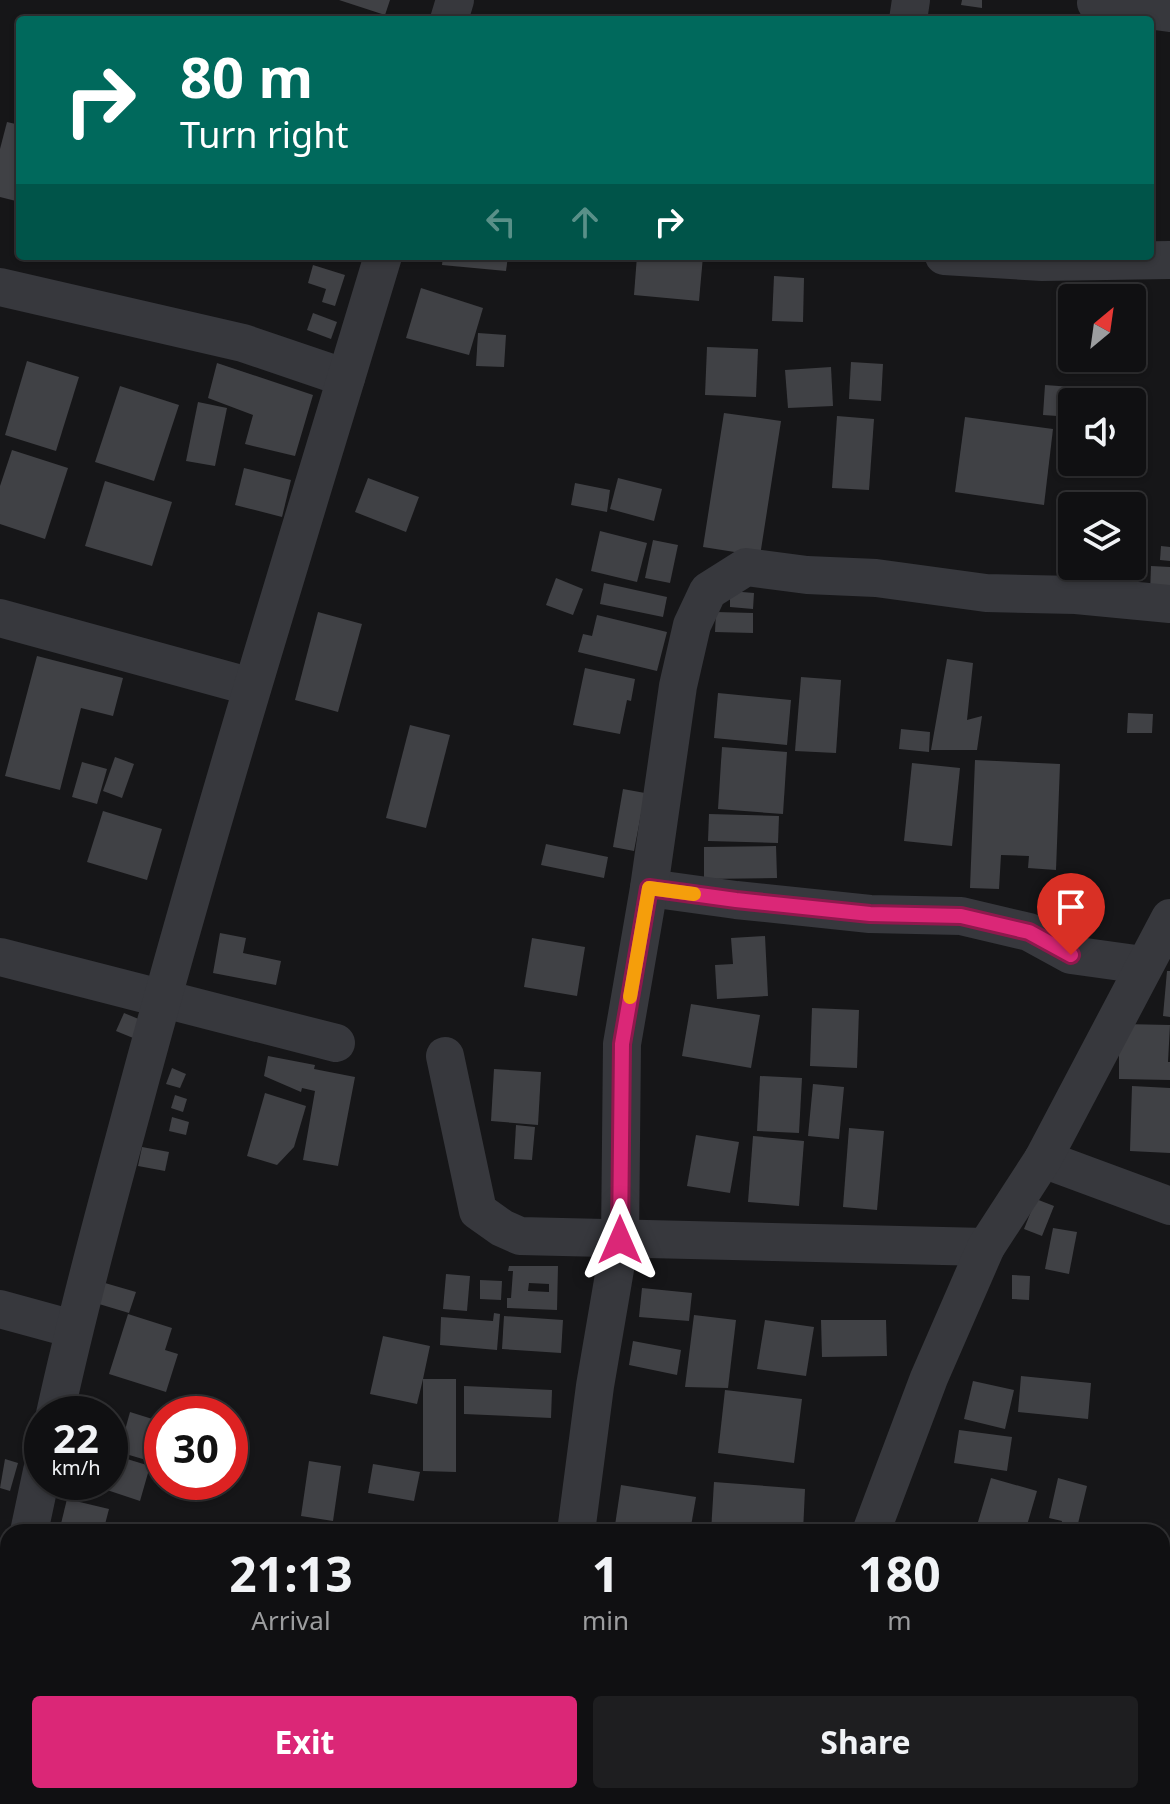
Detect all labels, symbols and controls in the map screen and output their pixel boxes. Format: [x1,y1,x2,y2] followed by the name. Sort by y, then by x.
[180,38,313,114] text: 80 m
[48,48,152,152] icon: right
[180,110,348,159] text: Turn right
[479,200,523,244] icon: left
[563,200,607,244] icon: ahead
[647,200,691,244] icon: right
[1058,284,1146,372] north arrow
[1058,284,1146,580] map controls
[1058,388,1146,476] button: sound
[1058,492,1146,580] button: layers
[1037,873,1105,955] pin
[1049,885,1093,929] icon: arrive
[578,1198,662,1282] position arrow
[144,1396,248,1500] speed limit sign: 30
[53,1410,99,1465] text: 22
[51,1454,101,1481] text: km/h
[229,1541,353,1606] text: 21:13
[592,1541,619,1606] text: 1
[858,1541,941,1606] text: 180
[251,1602,331,1638] text: Arrival
[582,1602,629,1638] text: min
[887,1602,912,1638] text: m
[32,1696,577,1788] button: Exit
[593,1696,1138,1788] button: Share

